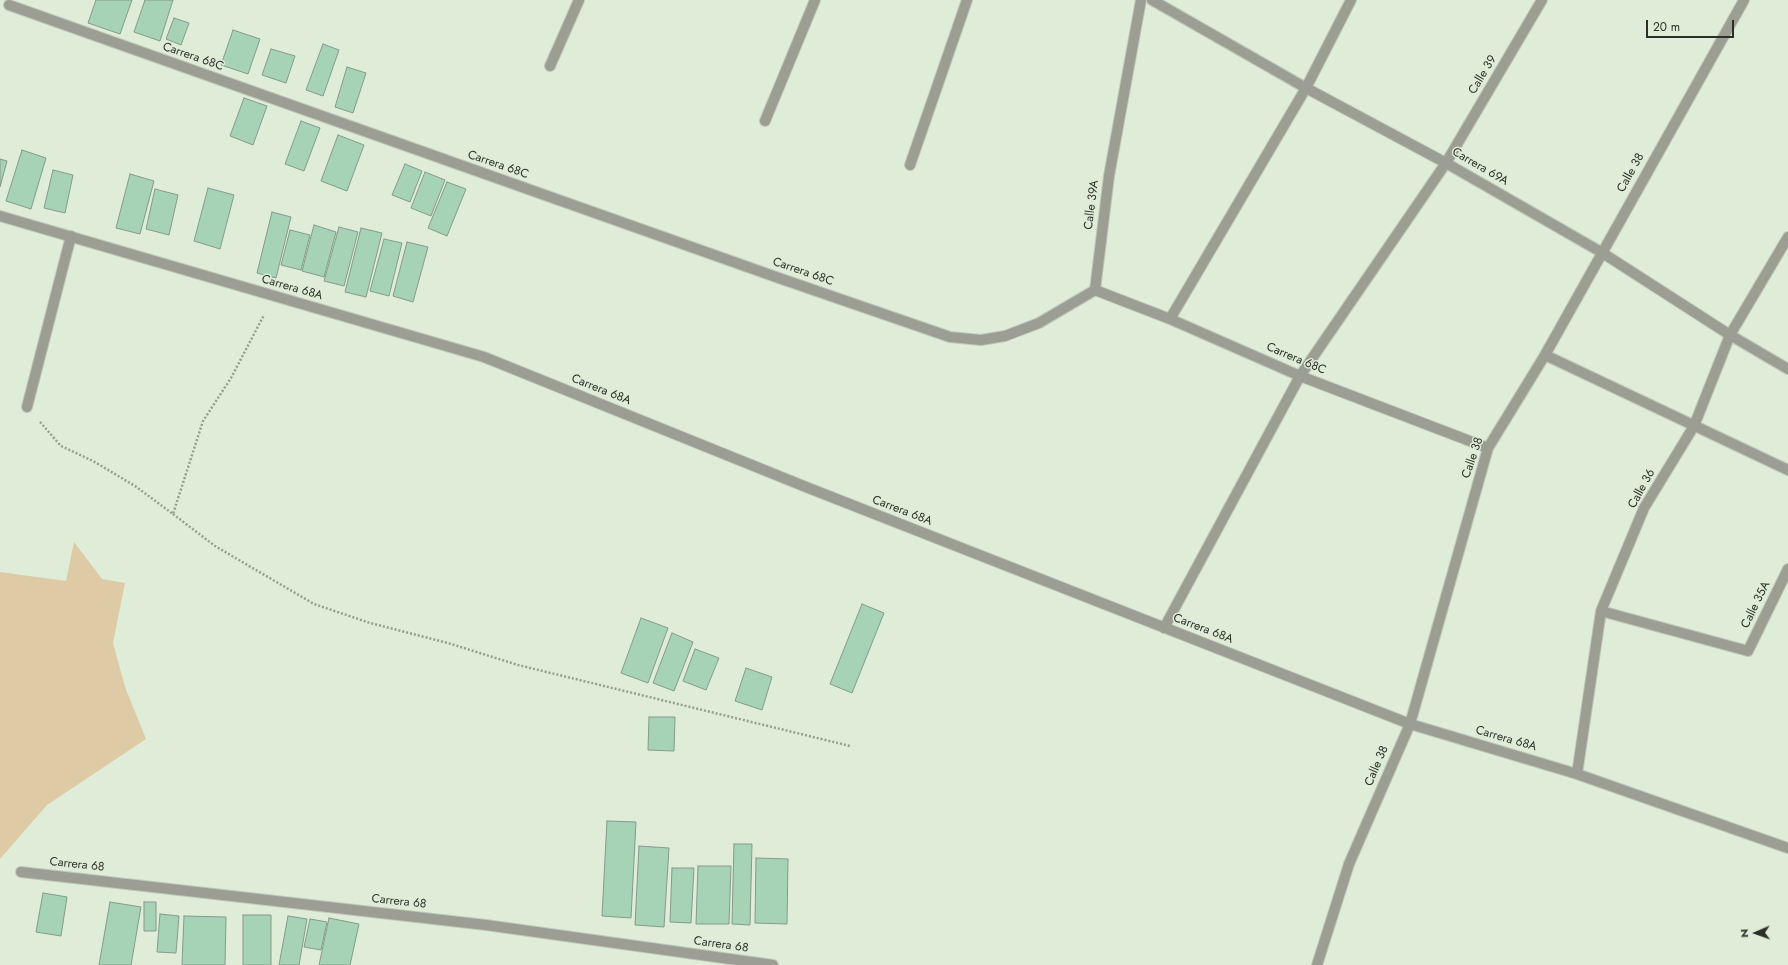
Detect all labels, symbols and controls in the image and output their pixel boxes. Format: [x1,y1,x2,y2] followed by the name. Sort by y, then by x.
[1648,12,1736,38] scale bar
[1653,18,1680,36] text: 20 m
[161,40,225,74] street label: Carrera 68C
[1466,53,1500,97] street label: Calle 39
[1449,145,1511,189] street label: Carrera 69A
[466,148,530,182] street label: Carrera 68C
[1614,151,1648,195] street label: Calle 38
[1082,179,1102,231] street label: Calle 39A
[771,255,835,289] street label: Carrera 68C
[260,272,324,304] street label: Carrera 68A
[1264,340,1328,378] street label: Carrera 68C
[569,372,633,408] street label: Carrera 68A
[1459,436,1487,480] street label: Calle 38
[1625,467,1659,511] street label: Calle 36
[870,493,934,529] street label: Carrera 68A
[1738,579,1774,631] street label: Calle 35A
[1171,611,1235,647] street label: Carrera 68A
[1474,723,1538,755] street label: Carrera 68A
[1362,744,1392,788] street label: Calle 38
[49,855,105,875] street label: Carrera 68
[371,892,427,912] street label: Carrera 68
[1736,913,1776,953] north arrow
[1736,929,1752,938] text: N
[693,934,749,956] street label: Carrera 68

